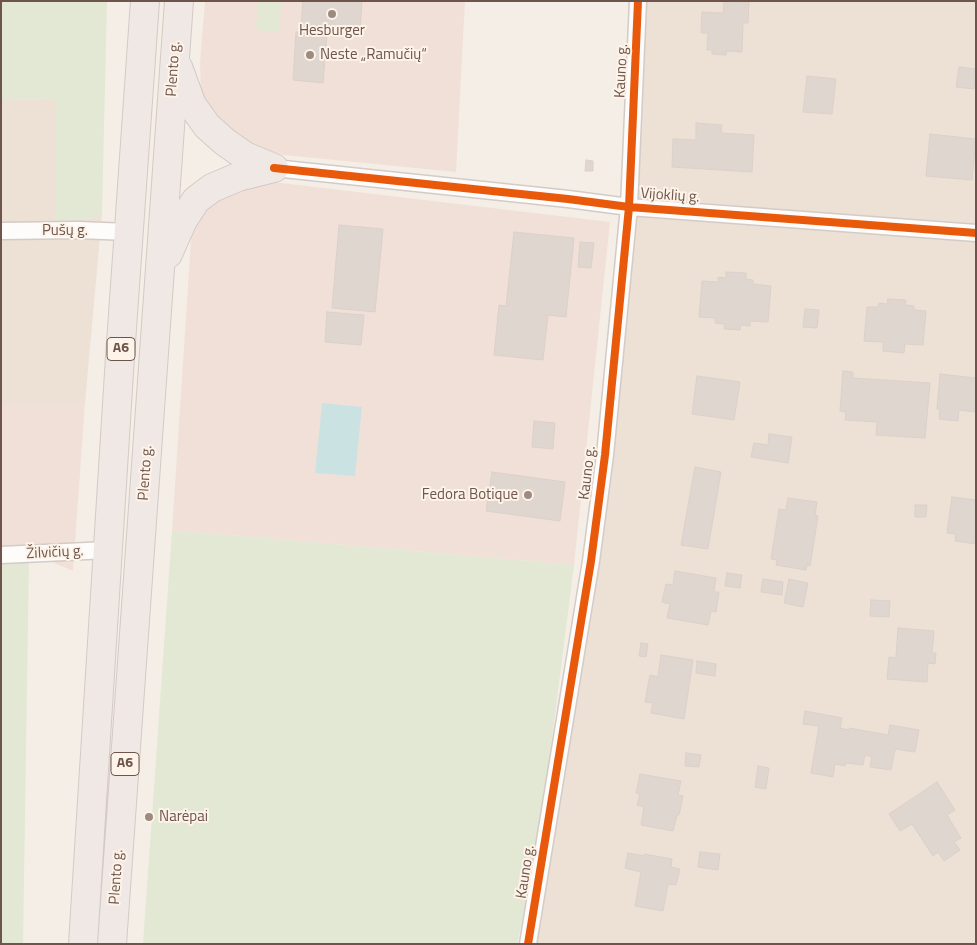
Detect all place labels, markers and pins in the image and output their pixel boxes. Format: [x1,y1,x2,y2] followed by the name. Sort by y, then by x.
[326,8,338,20] marker: Hesburger
[299,22,365,40] place label: Hesburger
[320,46,427,64] place label: Neste „Ramučių“
[304,49,316,61] marker: Neste „Ramučių“
[422,486,518,504] place label: Fedora Botique
[522,489,534,501] marker: Fedora Botique
[159,808,208,826] place label: Narėpai
[143,811,155,823] marker: Narėpai

